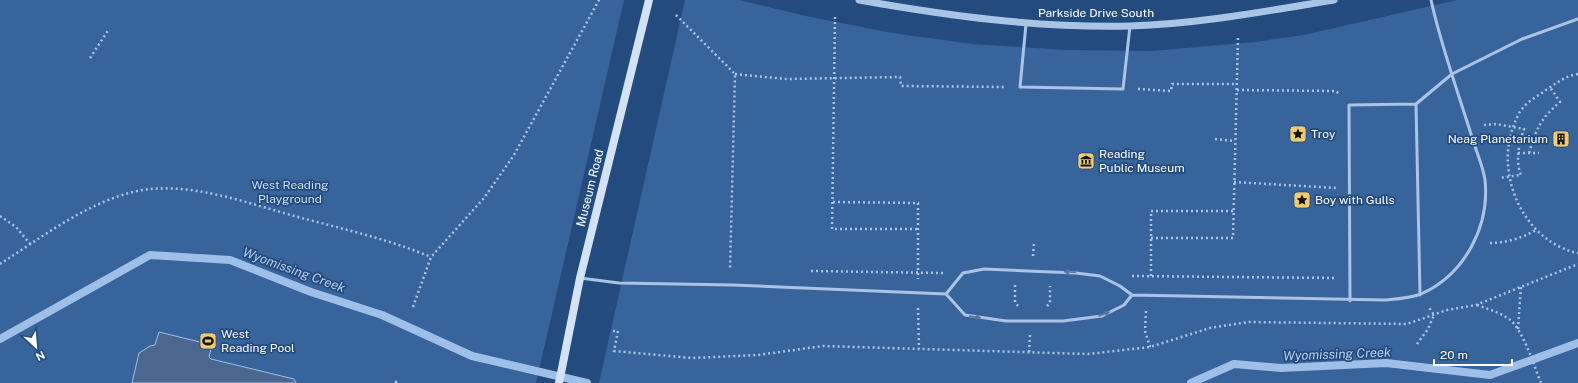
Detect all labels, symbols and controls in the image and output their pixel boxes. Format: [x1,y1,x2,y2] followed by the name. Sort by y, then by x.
[1038,6,1154,20] street label: Parkside Drive South
[1288,124,1308,144] place icon: Troy
[1311,127,1336,141] place label: Troy
[1551,129,1571,149] building icon: Neag Planetarium
[1448,132,1548,146] place label: Neag Planetarium
[1099,147,1185,175] place label: Reading Public Museum
[574,148,606,228] street label: Museum Road
[1076,151,1096,171] museum icon: Reading Public Museum
[251,178,329,206] park label: West Reading Playground
[1292,190,1312,210] place icon: Boy with Gulls
[1315,193,1395,207] place label: Boy with Gulls
[241,244,347,296] water label: Wyomissing Creek
[1064,269,1076,276] one-way arrow
[1098,311,1110,317] one-way arrow
[969,314,981,320] one-way arrow
[16,327,56,367] north arrow
[221,327,295,355] place label: West Reading Pool
[198,331,218,351] sports icon: West Reading Pool
[1434,341,1512,367] scale bar
[1283,345,1391,363] water label: Wyomissing Creek
[1440,348,1468,362] text: 20 m
[34,349,47,363] text: N

